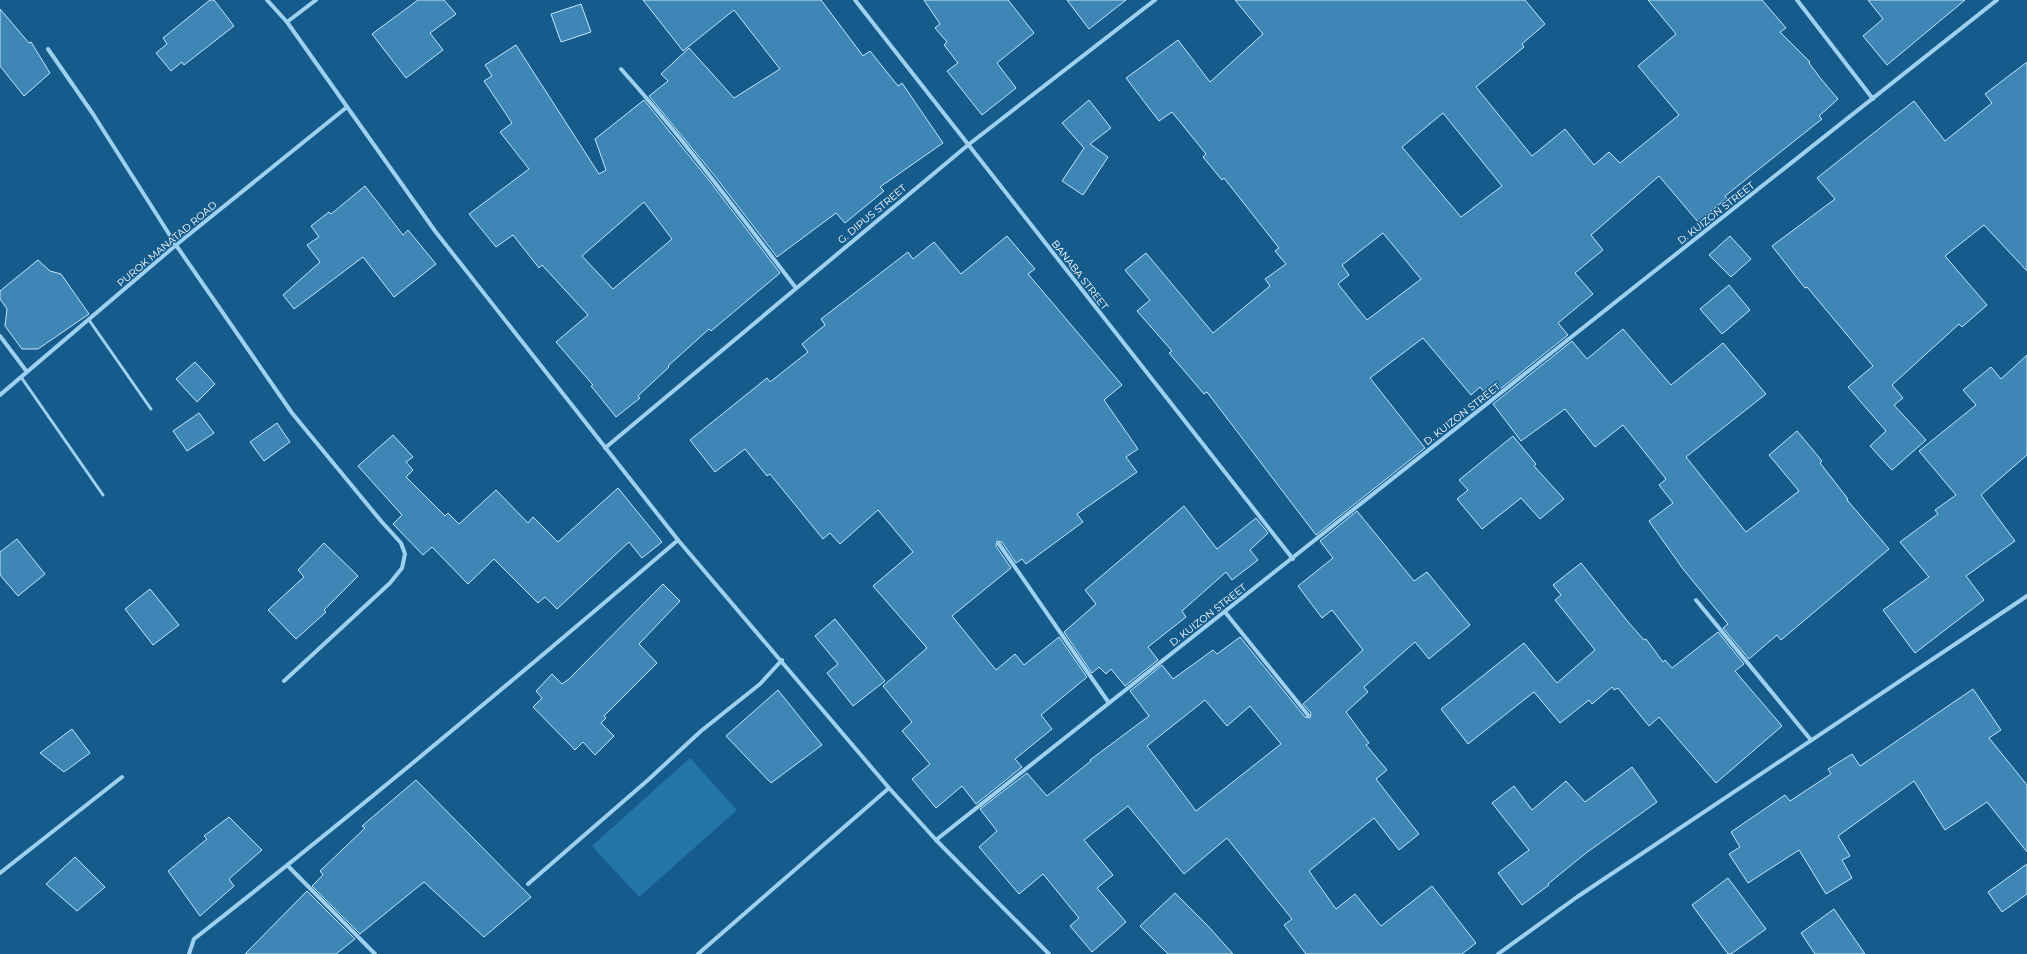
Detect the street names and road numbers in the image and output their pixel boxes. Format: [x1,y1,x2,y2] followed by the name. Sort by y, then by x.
[1675,179,1757,247] street label: D. KUIZON STREET
[835,181,909,247] street label: G. DIPUS STREET
[114,198,220,290] street label: PUROK MANATAD ROAD
[1049,237,1112,313] street label: BANABA STREET
[1421,380,1503,448] street label: D. KUIZON STREET
[1167,581,1249,649] street label: D. KUIZON STREET

